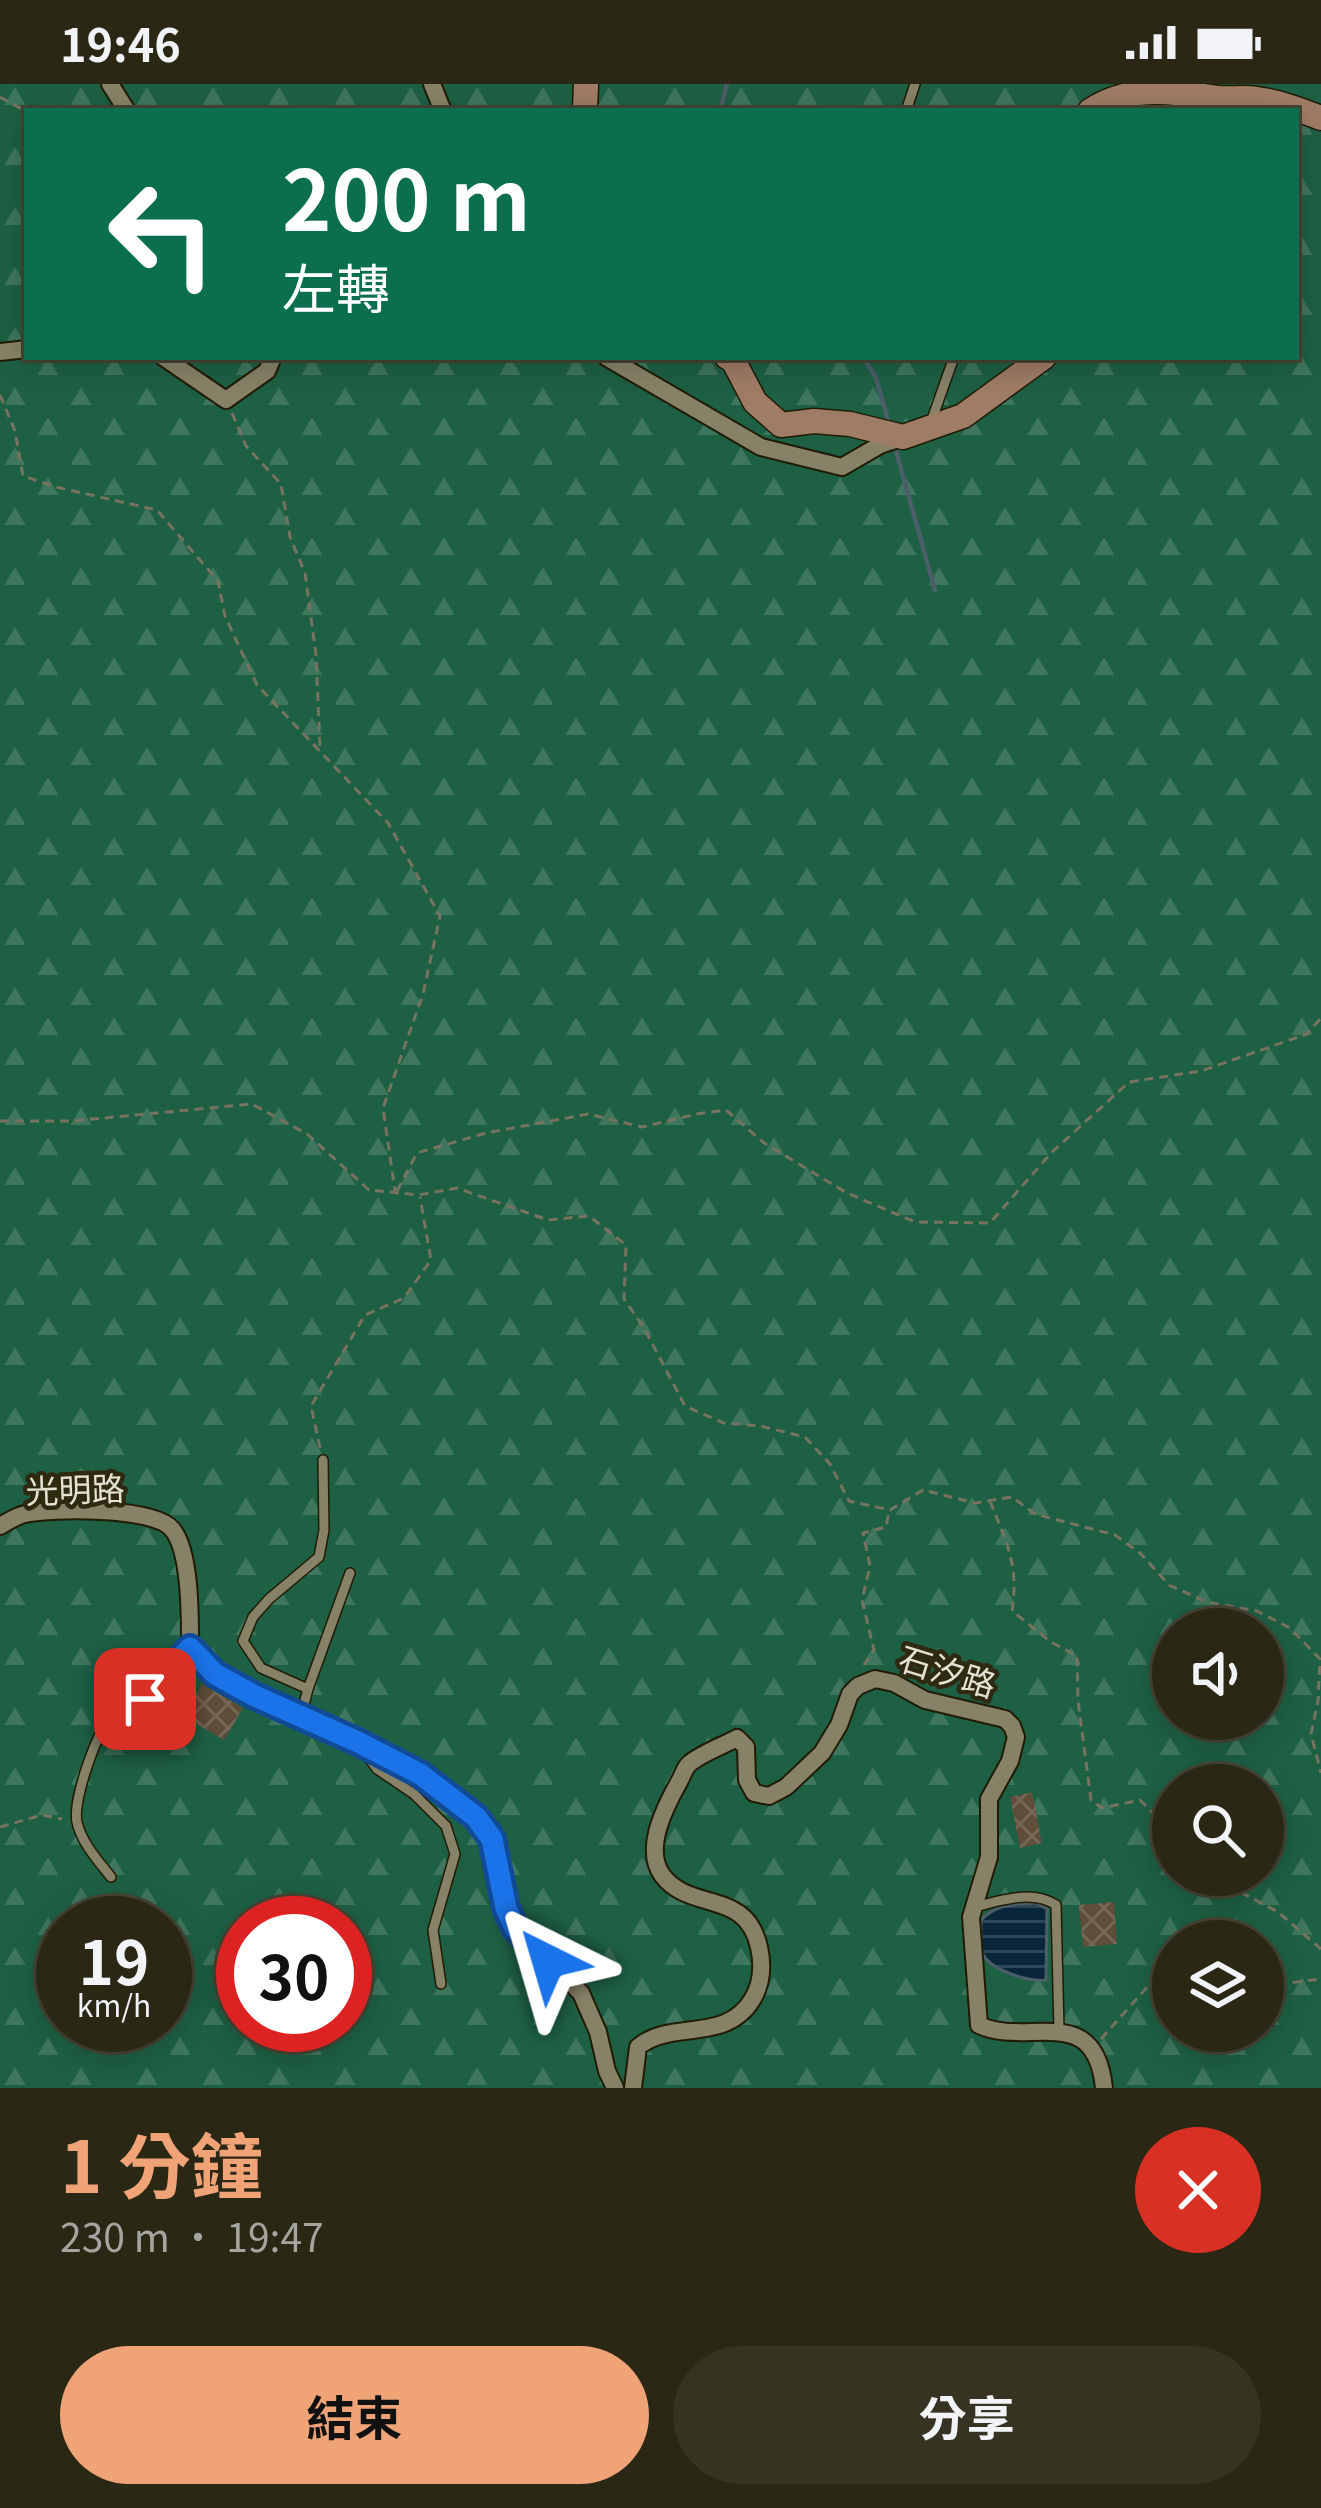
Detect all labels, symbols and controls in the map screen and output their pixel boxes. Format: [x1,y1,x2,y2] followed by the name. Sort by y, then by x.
[60,10,181,75] text: 19:46
[282,134,531,255] text: 200 m
[84,156,240,312] icon: left
[282,246,390,325] text: 左轉
[25,1462,125,1514] street label: 光明路
[1152,1608,1284,2052] map controls
[1152,1608,1284,1740] button: sound
[894,1633,1002,1707] street label: 石汐路
[94,1648,196,1750] pin
[112,1666,178,1732] icon: arrive
[1152,1764,1284,1896] button: search
[216,1896,372,2052] speed limit sign: 30
[485,1898,611,2024] position arrow
[79,1915,149,2002] text: 19
[1152,1920,1284,2052] button: layers
[77,1982,151,2026] text: km/h
[60,2109,263,2214] text: 1 分鐘
[1135,2127,1261,2253] button: close
[60,2207,324,2263] text: 230 m · 19:47
[60,2346,649,2484] button: 結束
[673,2346,1261,2484] button: 分享

